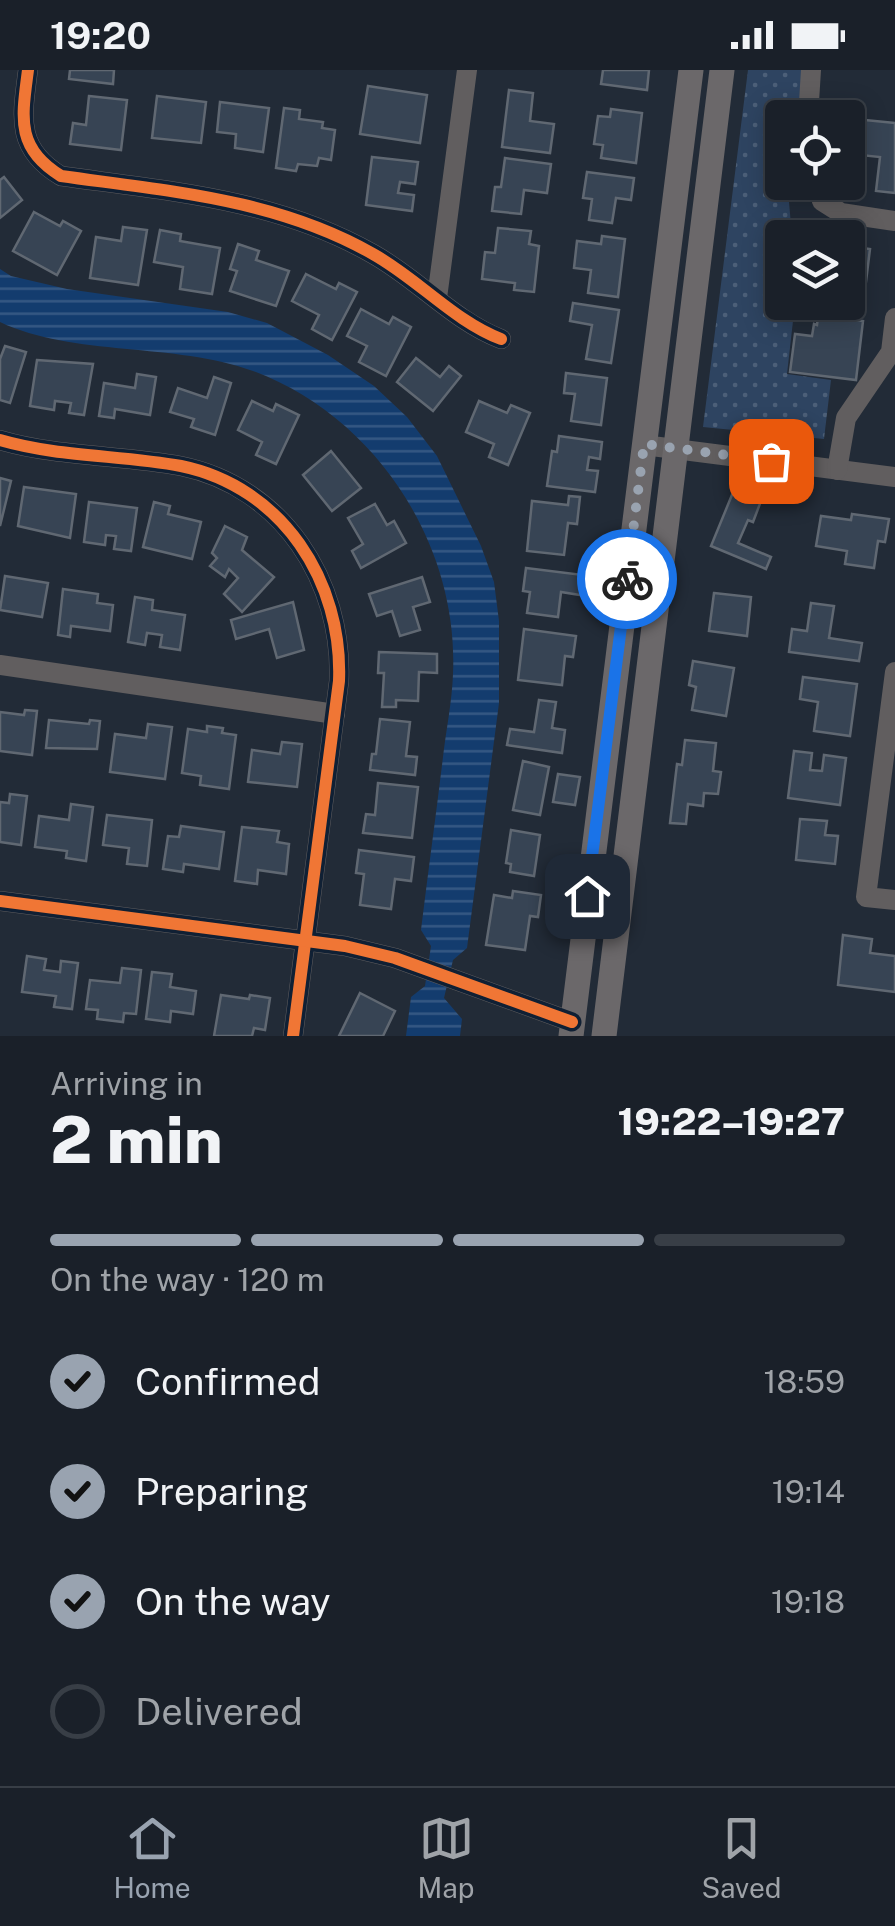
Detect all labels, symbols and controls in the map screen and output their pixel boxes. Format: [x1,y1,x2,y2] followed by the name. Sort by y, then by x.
[50,13,151,58] text: 19:20
[765,100,865,320] map controls
[765,100,865,200] button: locate
[765,220,865,320] button: layers
[729,419,814,504] pin
[744,434,799,489] icon: bag
[577,529,677,629] courier
[600,552,655,607] icon: bike
[545,854,630,939] pin
[560,869,615,924] icon: home
[50,1065,203,1102] text: Arriving in
[618,1099,845,1144] text: 19:22–19:27
[50,1101,223,1178] text: 2 min
[50,1261,324,1298] text: On the way · 120 m
[50,1354,105,1409] icon: check
[135,1359,320,1404] text: Confirmed
[764,1363,845,1400] text: 18:59
[50,1464,105,1519] icon: check
[135,1469,309,1514] text: Preparing
[772,1473,845,1510] text: 19:14
[50,1574,105,1629] icon: check
[135,1579,331,1624] text: On the way
[771,1583,845,1620] text: 19:18
[135,1689,303,1734] text: Delivered
[113,1811,191,1904] tab: Home
[418,1811,474,1904] tab: Map
[701,1811,782,1904] tab: Saved

